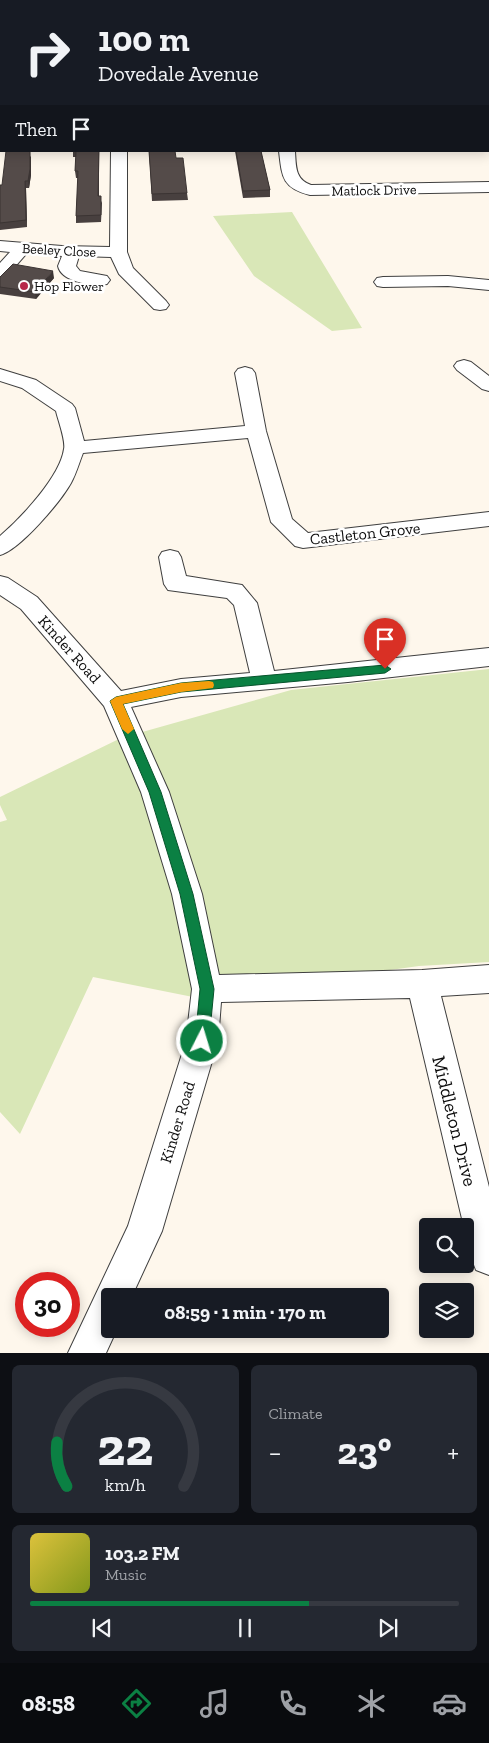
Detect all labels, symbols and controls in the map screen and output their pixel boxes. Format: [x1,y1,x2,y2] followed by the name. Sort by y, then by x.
[98,18,190,60] text: 100 m
[15,20,80,85] icon: right
[98,60,259,87] text: Dovedale Avenue
[67,115,95,143] icon: arrive
[15,118,57,141] text: Then
[331,181,417,200] street label: Matlock Drive
[21,240,97,261] street label: Beeley Close
[34,278,104,295] place label: Hop Flower
[18,280,30,292] marker: Hop Flower
[309,518,421,549] street label: Castleton Grove
[34,611,105,687] street label: Kinder Road
[364,618,406,669] pin
[371,625,399,653] icon: arrive
[175,1014,227,1066] position arrow
[427,1053,482,1189] street label: Middleton Drive
[156,1079,199,1165] street label: Kinder Road
[419,1218,474,1338] map controls
[419,1218,474,1273] button: search
[15,1272,80,1337] speed limit sign: 30
[419,1283,474,1338] button: layers
[164,1301,326,1324] text: 08:59 · 1 min · 170 m
[269,1404,323,1423] text: Climate
[97,1416,153,1478] text: 22
[337,1428,392,1474] text: 23°
[269,1436,282,1469] text: −
[447,1436,459,1469] text: +
[105,1474,146,1496] text: km/h
[105,1542,180,1565] text: 103.2 FM
[105,1565,147,1584] text: Music
[88,1614,116,1642] icon: previous
[231,1614,259,1642] icon: pause
[374,1614,402,1642] icon: next
[119,1686,154,1721] icon: directions
[197,1686,232,1721] icon: music
[275,1686,310,1721] icon: phone
[354,1686,389,1721] icon: climate
[432,1686,467,1721] icon: car
[22,1690,75,1717] text: 08:58

